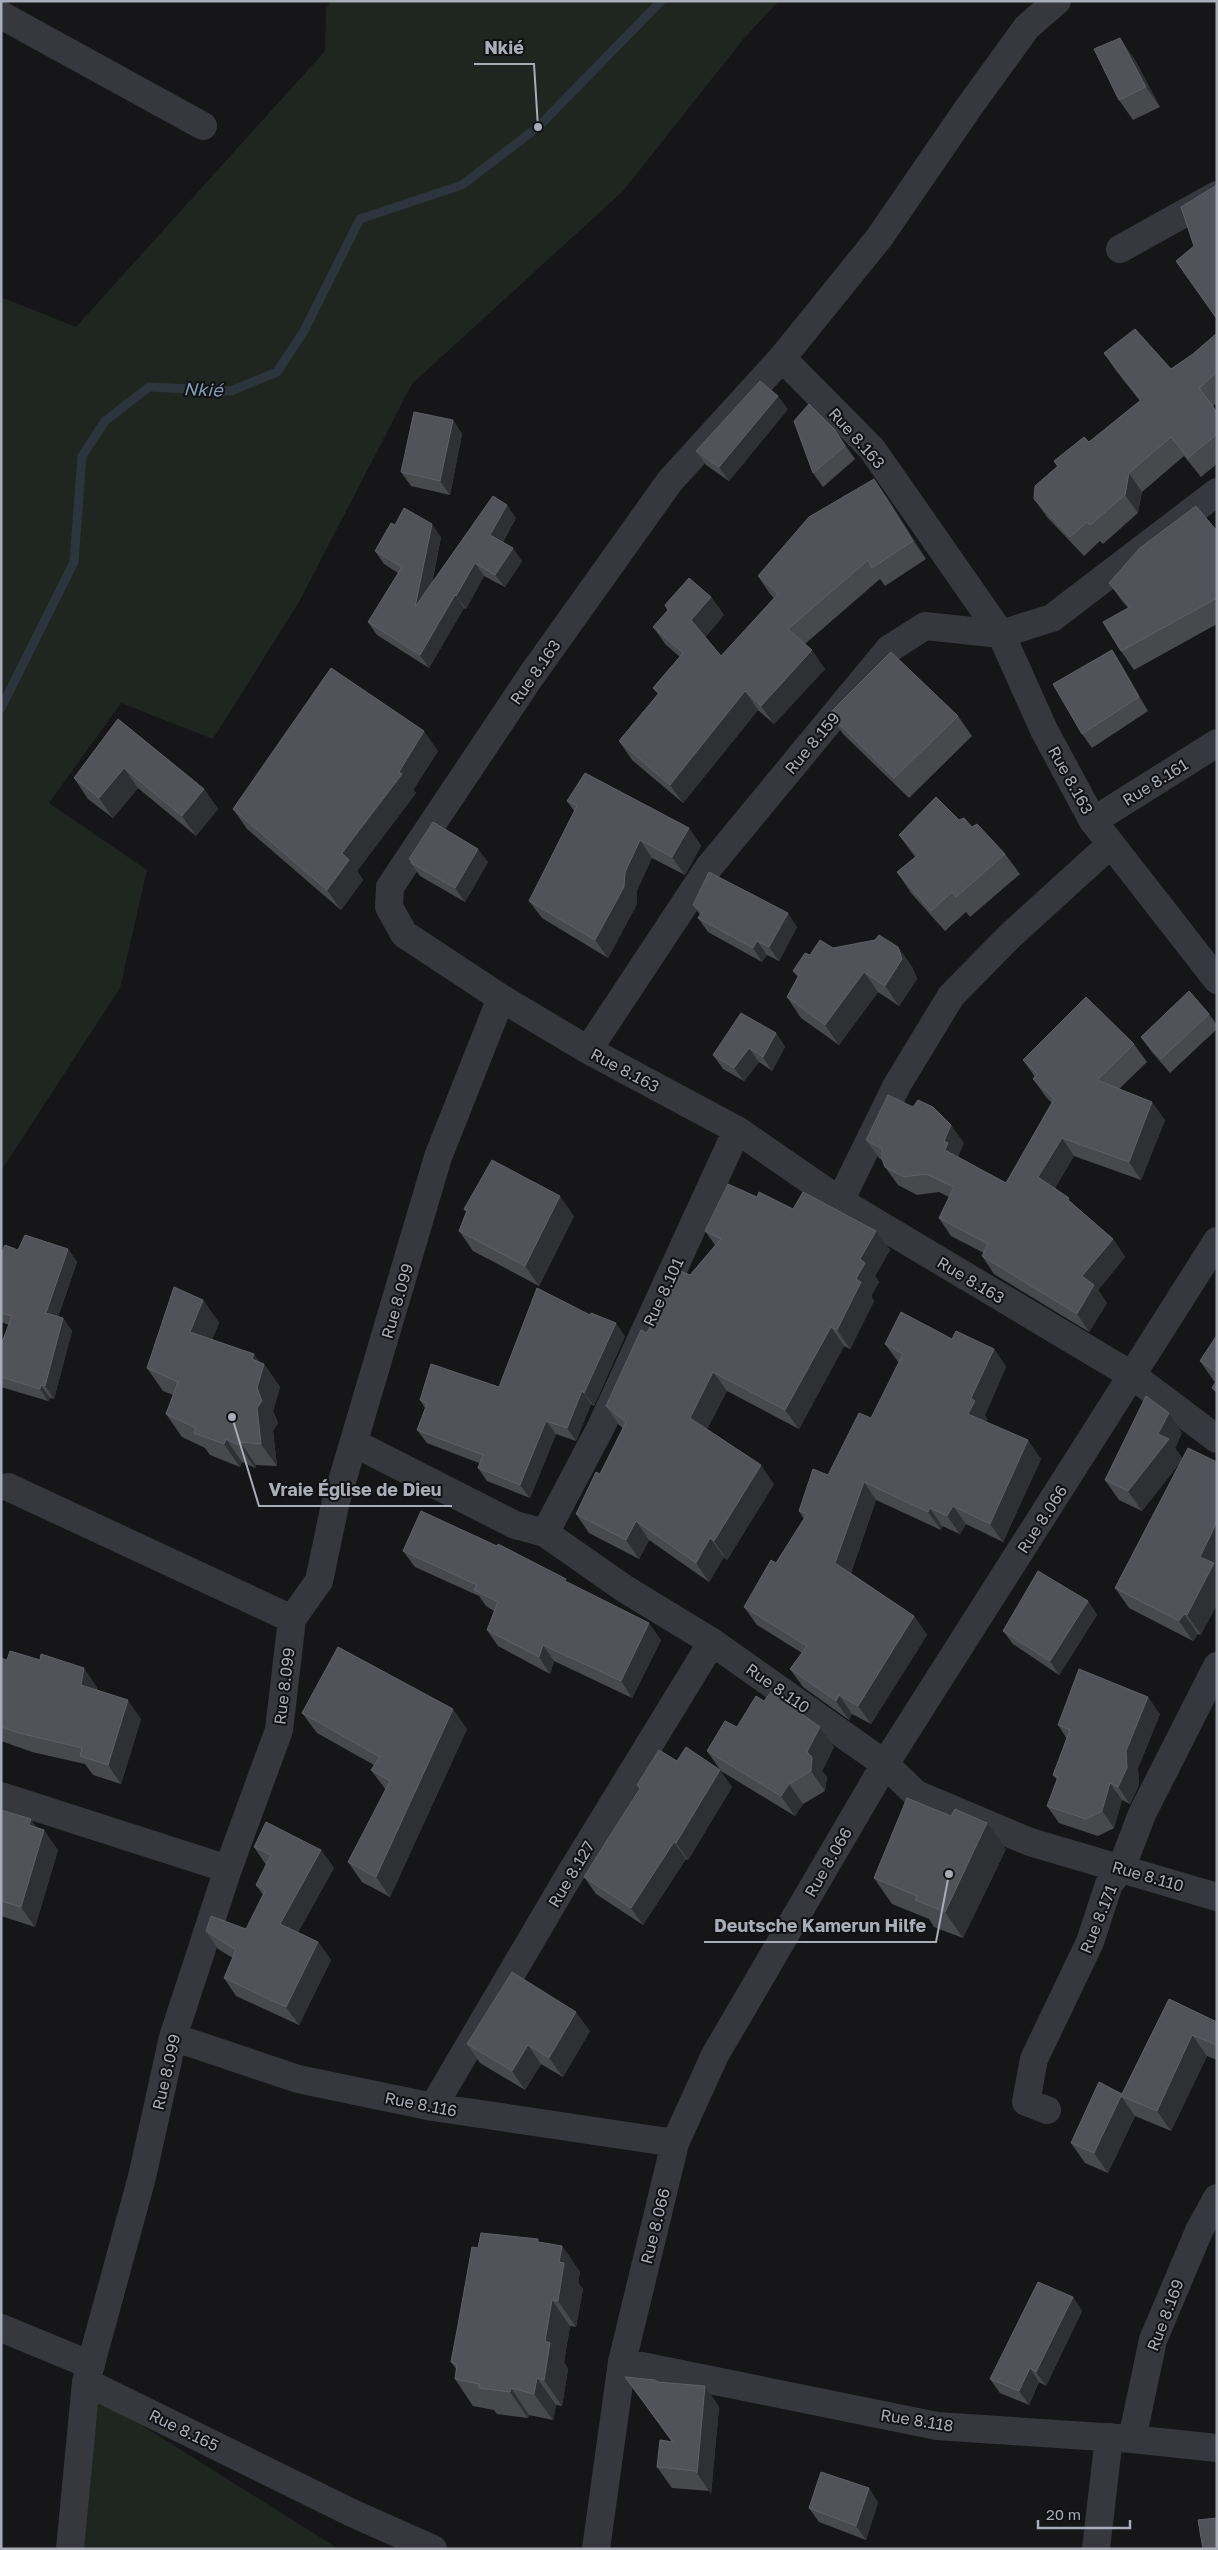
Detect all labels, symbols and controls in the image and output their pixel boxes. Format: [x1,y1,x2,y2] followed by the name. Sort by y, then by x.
[474,31,534,64] callout: Nkié
[484,36,524,58] text: Nkié
[183,377,225,401] water label: Nkié
[825,403,889,473] street label: Rue 8.163
[505,636,565,708] street label: Rue 8.163
[780,708,844,778] street label: Rue 8.159
[1044,742,1098,818] street label: Rue 8.163
[1119,754,1192,810] street label: Rue 8.161
[587,1044,663,1096] street label: Rue 8.163
[934,1252,1008,1308] street label: Rue 8.163
[638,1254,688,1330] street label: Rue 8.101
[377,1261,417,1341] street label: Rue 8.099
[259,1473,452,1506] callout: Vraie Église de Dieu
[268,1478,442,1500] text: Vraie Église de Dieu
[1013,1481,1071,1557] street label: Rue 8.066
[269,1646,299,1726] street label: Rue 8.099
[742,1659,814,1717] street label: Rue 8.110
[800,1823,856,1901] street label: Rue 8.066
[543,1837,599,1911] street label: Rue 8.127
[1110,1856,1186,1896] street label: Rue 8.110
[1075,1882,1121,1956] street label: Rue 8.171
[704,1909,936,1942] callout: Deutsche Kamerun Hilfe
[714,1914,926,1936] text: Deutsche Kamerun Hilfe
[148,2032,184,2112] street label: Rue 8.099
[383,2087,459,2121] street label: Rue 8.116
[636,2186,674,2266] street label: Rue 8.066
[1142,2276,1188,2354] street label: Rue 8.169
[879,2404,955,2436] street label: Rue 8.118
[146,2405,222,2455] street label: Rue 8.165
[1038,2498,1130,2530] scale bar
[1046,2505,1081,2523] text: 20 m

